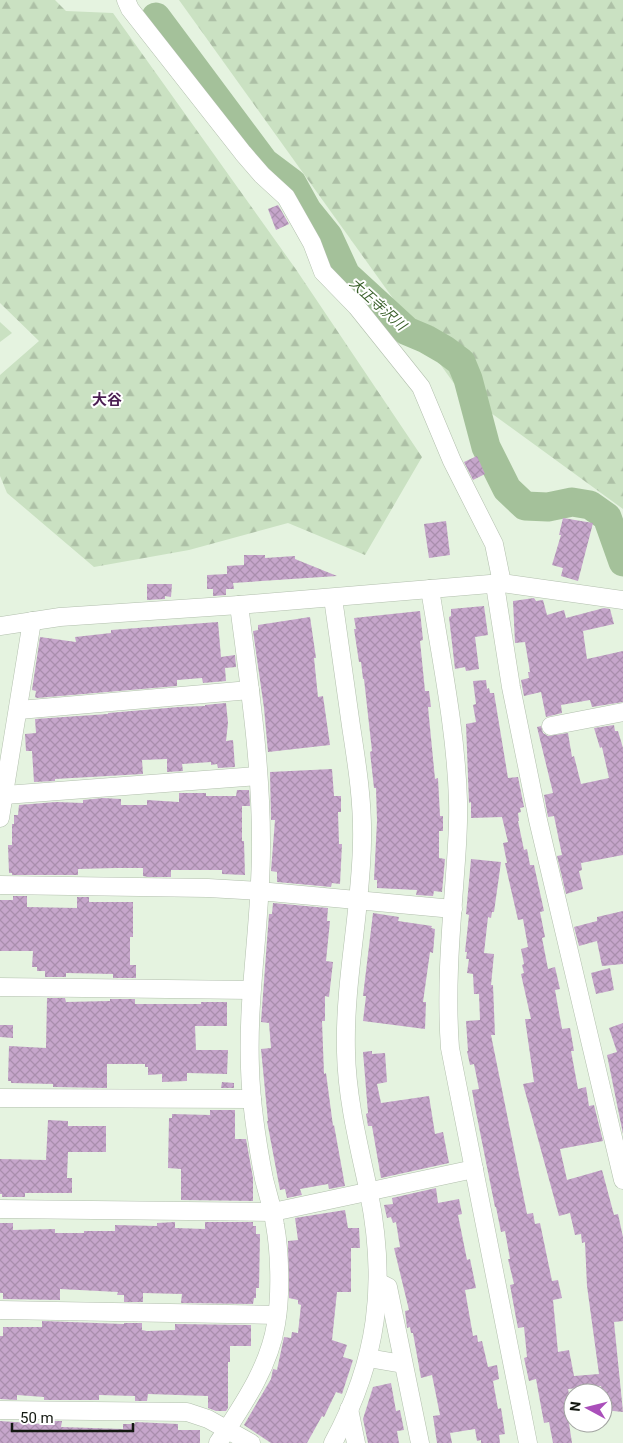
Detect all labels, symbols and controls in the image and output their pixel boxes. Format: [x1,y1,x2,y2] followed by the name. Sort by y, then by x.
[347,275,411,335] water label: 大正寺沢川
[92,391,122,409] district label: 大谷
[563,1383,613,1433] north arrow
[12,1400,134,1432] scale bar
[567,1401,584,1412] text: N
[20,1409,54,1427] text: 50 m

